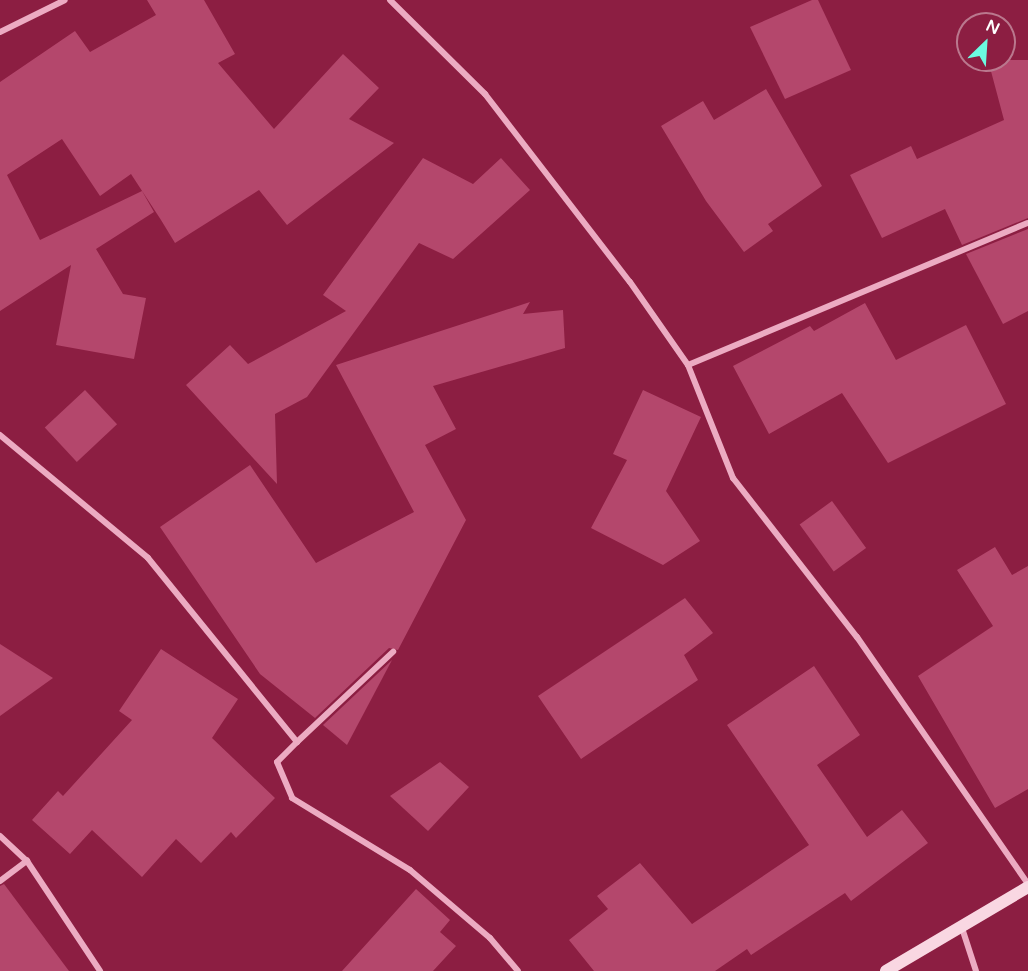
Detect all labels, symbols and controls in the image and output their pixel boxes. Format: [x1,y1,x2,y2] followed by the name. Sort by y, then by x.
[956,12,1016,72] north arrow
[983,16,1003,39] text: N

